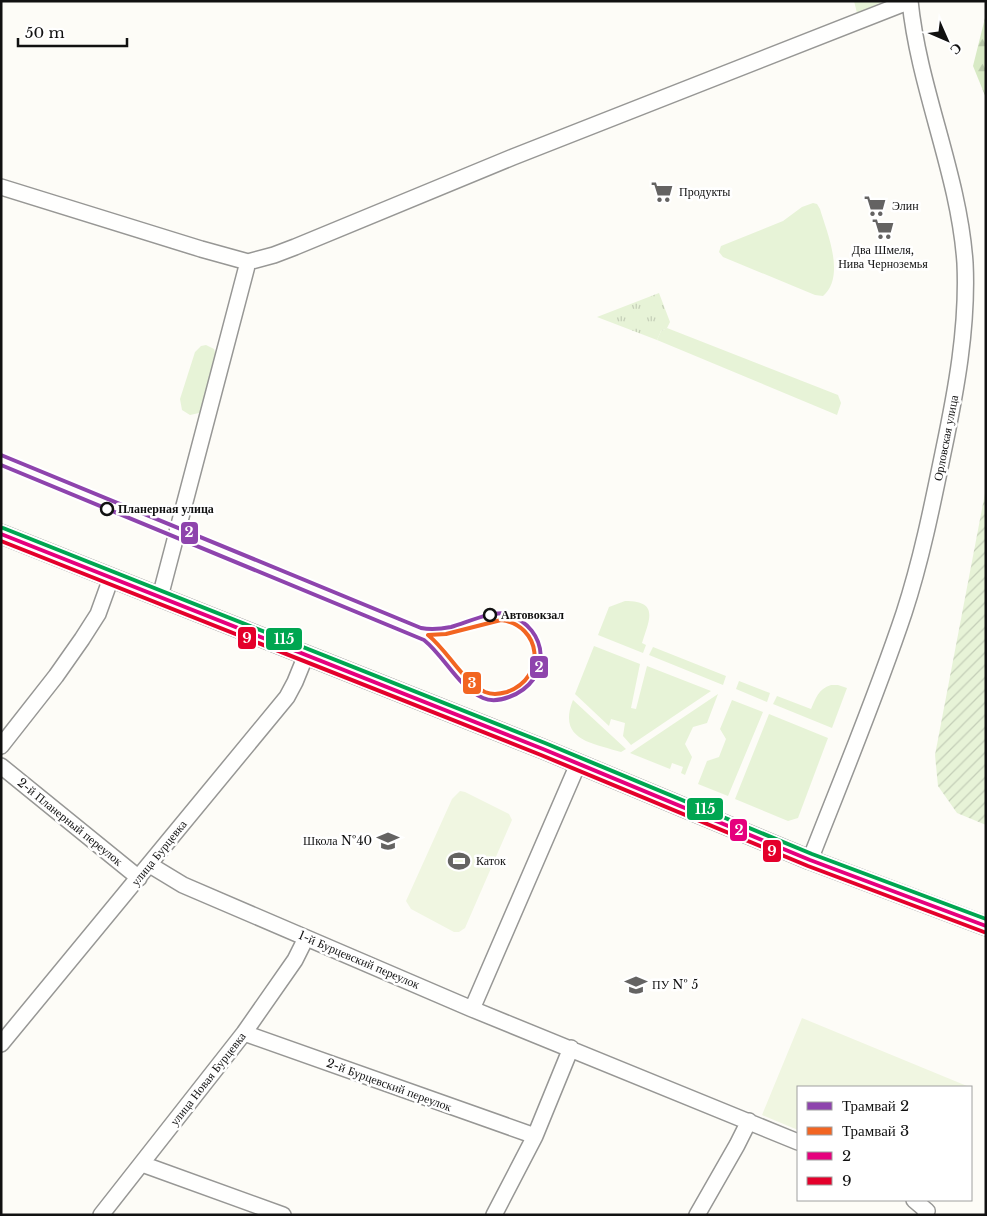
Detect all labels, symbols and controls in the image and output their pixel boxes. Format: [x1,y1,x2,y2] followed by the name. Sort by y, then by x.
[18,15,126,47] scale bar
[922,15,972,65] north arrow
[25,23,65,42] text: 50 m
[946,39,966,59] text: С
[649,179,675,205] supermarket icon: Продукты
[679,184,730,199] place label: Продукты
[862,193,888,219] supermarket icon: Элин
[892,198,919,213] place label: Элин
[870,216,896,242] supermarket icon: Два Шмеля, Нива Черноземья
[838,242,928,271] place label: Два Шмеля, Нива Черноземья
[930,393,961,482] street label: Орловская улица
[118,501,214,516] place label: Планерная улица
[100,502,114,516] marker: Планерная улица
[180,521,199,545] line badge: 2
[184,523,194,541] text: 2
[501,607,564,622] place label: Автовокзал
[483,608,497,622] marker: Автовокзал
[237,626,257,650] line badge: 9
[265,627,303,651] line badge: 115
[242,629,252,647] text: 9
[274,630,294,648] text: 115
[529,655,549,679] line badge: 2
[534,658,544,676] text: 2
[462,671,482,695] line badge: 3
[468,674,477,692] text: 3
[15,775,126,869] street label: 2-й Планерный переулок
[686,797,724,821] line badge: 115
[695,800,715,818] text: 115
[128,816,190,889] street label: улица Бурцевка
[729,818,748,842] line badge: 2
[734,821,744,839] text: 2
[375,828,401,854] school or university icon: Школа №40
[303,833,372,848] place label: Школа №40
[762,839,782,863] line badge: 9
[767,842,777,860] text: 9
[446,848,472,874] sports icon: Каток
[476,853,506,868] place label: Каток
[296,927,422,992] street label: 1-й Бурцевский переулок
[623,972,649,998] school or university icon: ПУ № 5
[652,977,698,992] place label: ПУ № 5
[166,1028,249,1128] street label: улица Новая Бурцевка
[324,1055,454,1114] street label: 2-й Бурцевский переулок
[797,1086,972,1201] legend
[842,1096,909,1115] text: Трамвай 2
[842,1121,909,1140] text: Трамвай 3
[842,1146,851,1165] text: 2
[842,1171,852,1190] text: 9

